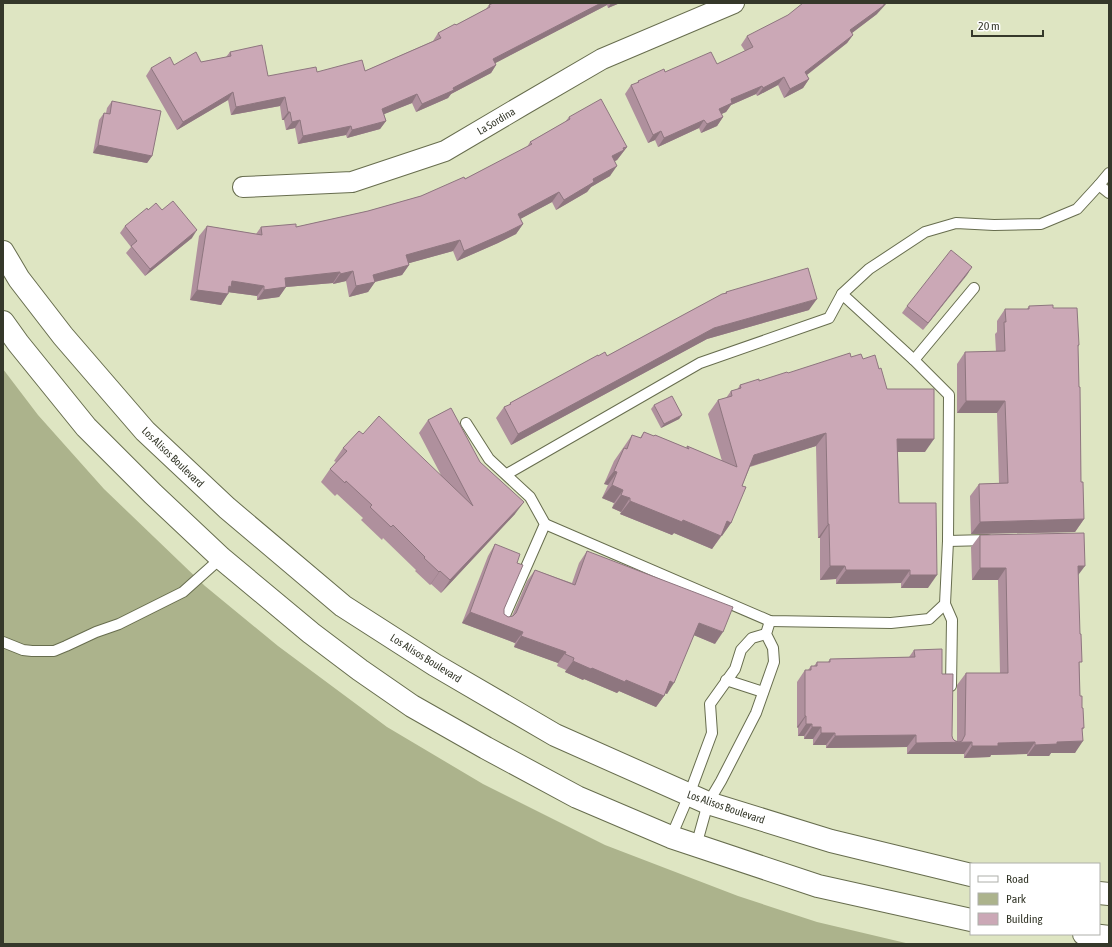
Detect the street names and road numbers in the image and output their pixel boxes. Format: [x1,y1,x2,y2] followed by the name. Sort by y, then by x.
[475,105,517,137] street label: La Sordina
[140,424,206,490] street label: Los Alisos Boulevard
[388,631,464,685] street label: Los Alisos Boulevard
[686,788,766,826] street label: Los Alisos Boulevard

